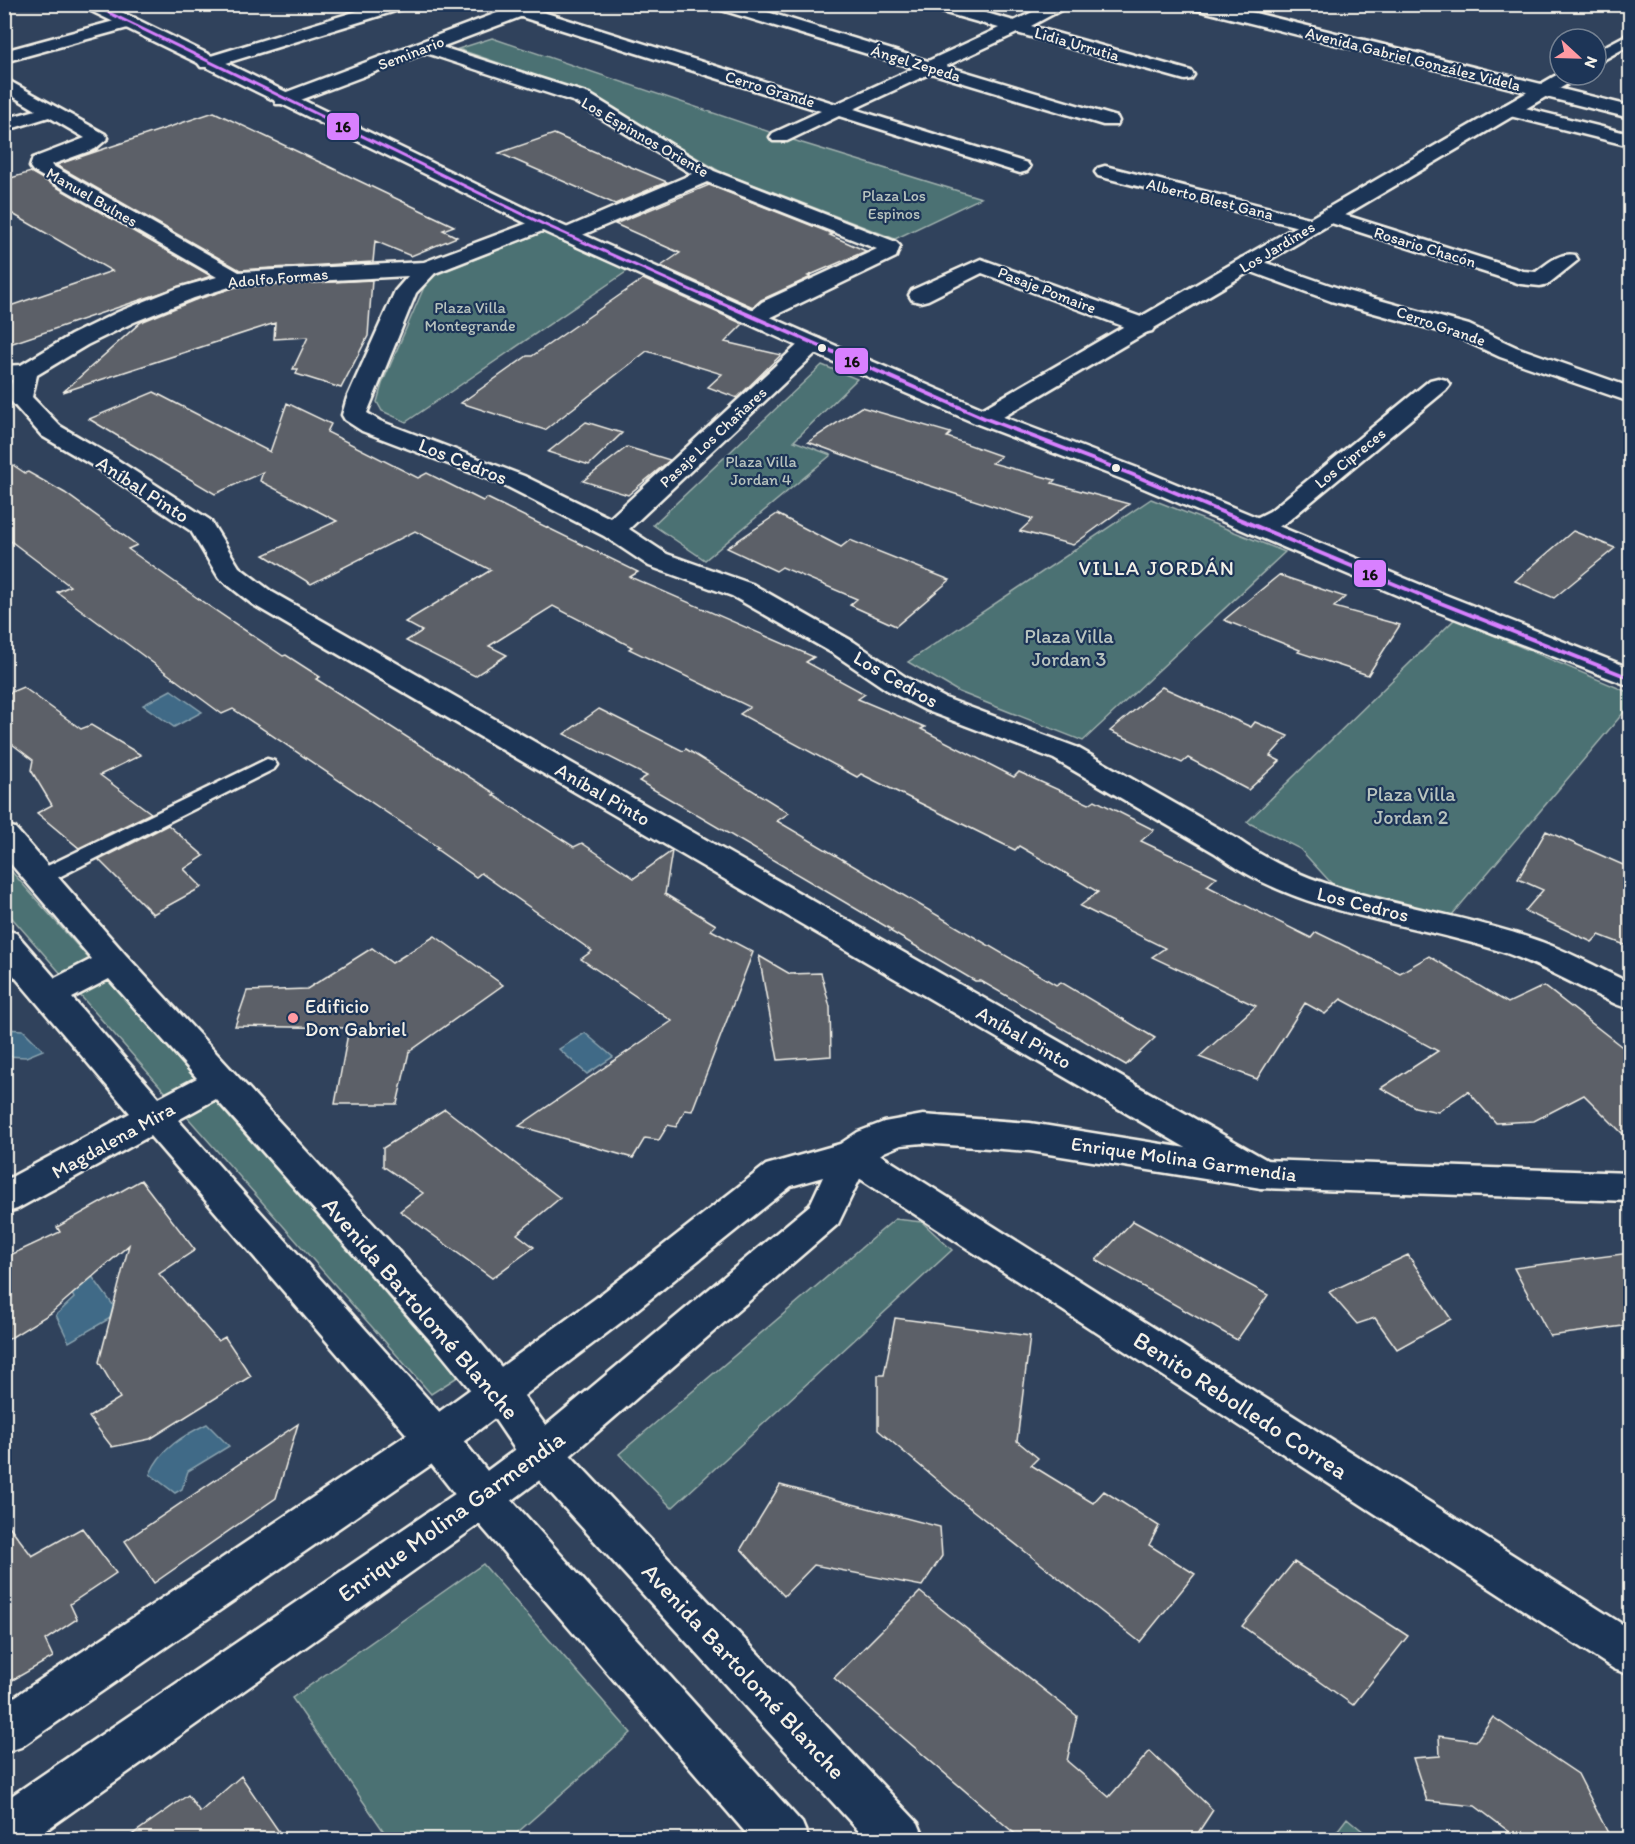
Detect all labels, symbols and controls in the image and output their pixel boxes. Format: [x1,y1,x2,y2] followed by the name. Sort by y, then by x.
[1032,23,1122,65] street label: Lidia Urrutia
[1303,23,1523,95] street label: Avenida Gabriel González Videla
[1548,27,1608,87] north arrow
[375,32,447,74] street label: Seminario
[869,40,964,86] street label: Ángel Zepeda
[1581,54,1602,71] text: N
[723,66,817,112] street label: Cerro Grande
[578,93,712,181] street label: Los Espinnos Oriente
[326,112,360,141] line badge: 16
[335,117,351,136] text: 16
[43,163,141,231] street label: Manuel Bulnes
[1145,174,1275,224] street label: Alberto Blest Gana
[862,186,926,223] park label: Plaza Los Espinos
[1236,217,1318,277] street label: Los Jardines
[1372,222,1479,272] street label: Rosario Chacón
[995,263,1099,317] street label: Pasaje Pomaire
[227,264,329,292] street label: Adolfo Formas
[424,298,516,335] park label: Plaza Villa Montegrande
[1394,302,1488,350] street label: Cerro Grande
[816,342,828,354] unlabelled marker
[834,347,869,375] line badge: 16
[844,352,860,371] text: 16
[656,383,770,491] street label: Pasaje Los Chañares
[1311,424,1389,492] street label: Los Cipreces
[415,432,511,490] street label: Los Cedros
[92,450,194,528] street label: Aníbal Pinto
[725,452,797,489] park label: Plaza Villa Jordan 4
[1110,462,1122,474] unlabelled marker
[1078,555,1236,580] district label: VILLA JORDÁN
[1353,559,1387,588] line badge: 16
[1362,565,1378,584] text: 16
[1024,624,1114,671] park label: Plaza Villa Jordan 3
[849,645,943,713] street label: Los Cedros
[551,757,655,831] street label: Aníbal Pinto
[1366,782,1456,829] park label: Plaza Villa Jordan 2
[1315,881,1412,927] street label: Los Cedros
[305,994,407,1041] place label: Edificio Don Gabriel
[972,1000,1076,1074] street label: Aníbal Pinto
[286,1011,300,1025] marker: Edificio Don Gabriel
[47,1096,179,1184] street label: Magdalena Mira
[1069,1131,1299,1187] street label: Enrique Molina Garmendia
[316,1191,526,1425] street label: Avenida Bartolomé Blanche
[1128,1325,1354,1485] street label: Benito Rebolledo Correa
[332,1424,571,1608] street label: Enrique Molina Garmendia
[636,1557,852,1785] street label: Avenida Bartolomé Blanche

